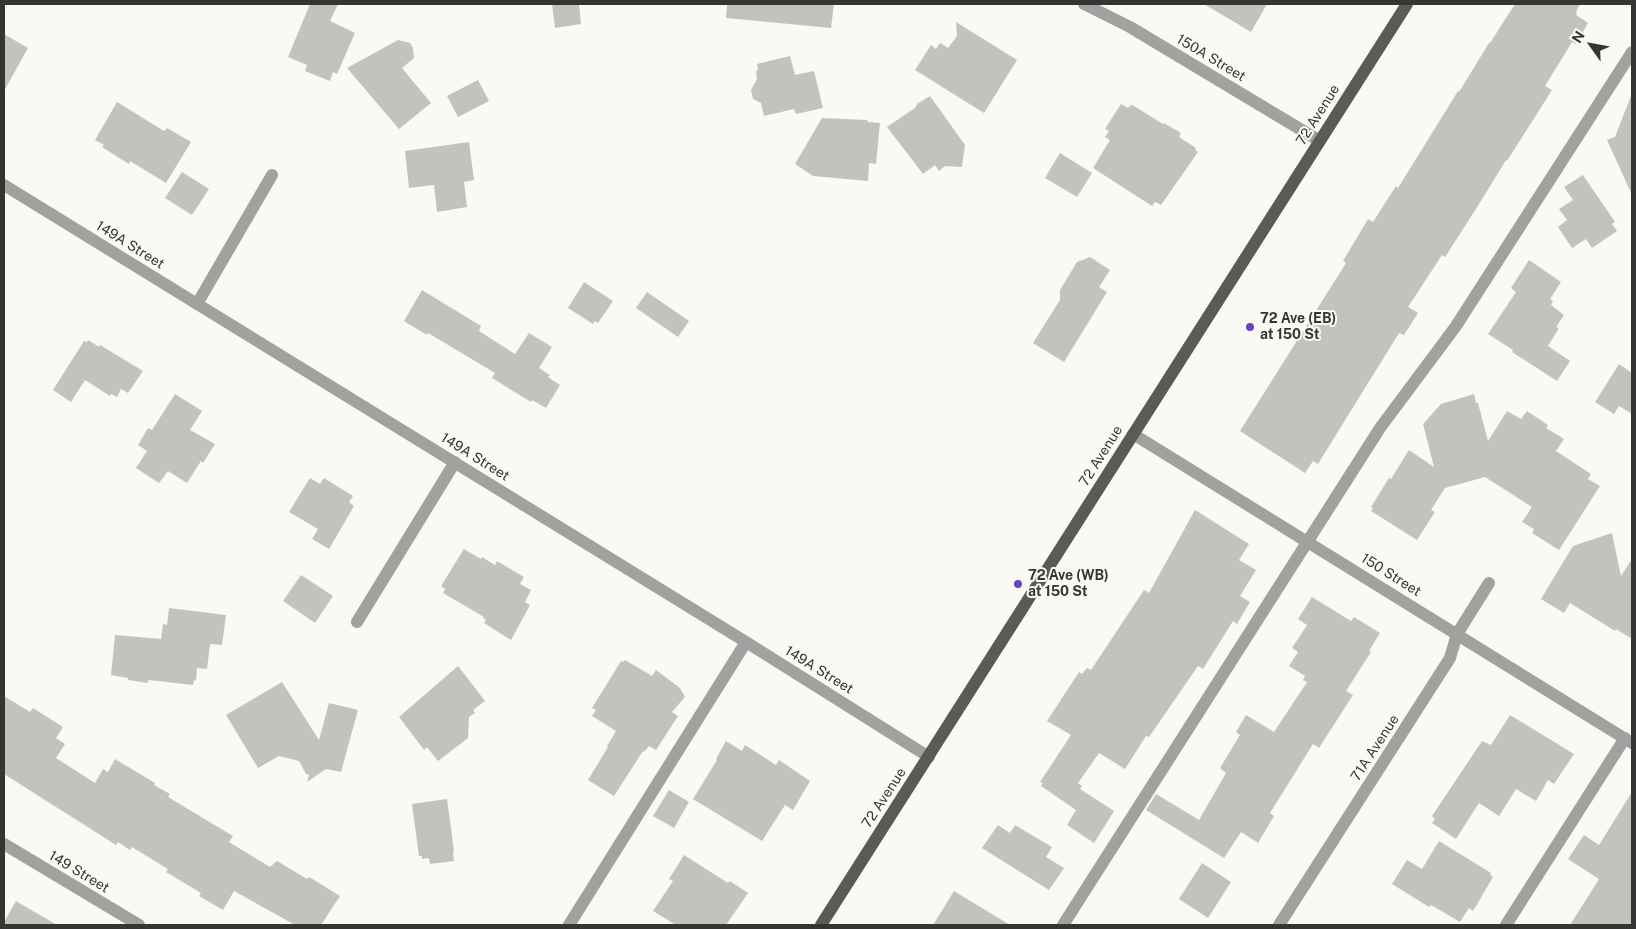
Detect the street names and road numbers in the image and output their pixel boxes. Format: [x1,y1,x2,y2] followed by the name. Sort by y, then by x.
[1173,31,1249,85] street label: 150A Street
[1293,82,1343,148] street label: 72 Avenue
[93,217,167,273] street label: 149A Street
[1076,423,1126,489] street label: 72 Avenue
[438,429,512,485] street label: 149A Street
[1358,550,1424,600] street label: 150 Street
[782,642,856,698] street label: 149A Street
[1347,712,1403,784] street label: 71A Avenue
[858,765,910,831] street label: 72 Avenue
[46,847,112,897] street label: 149 Street

